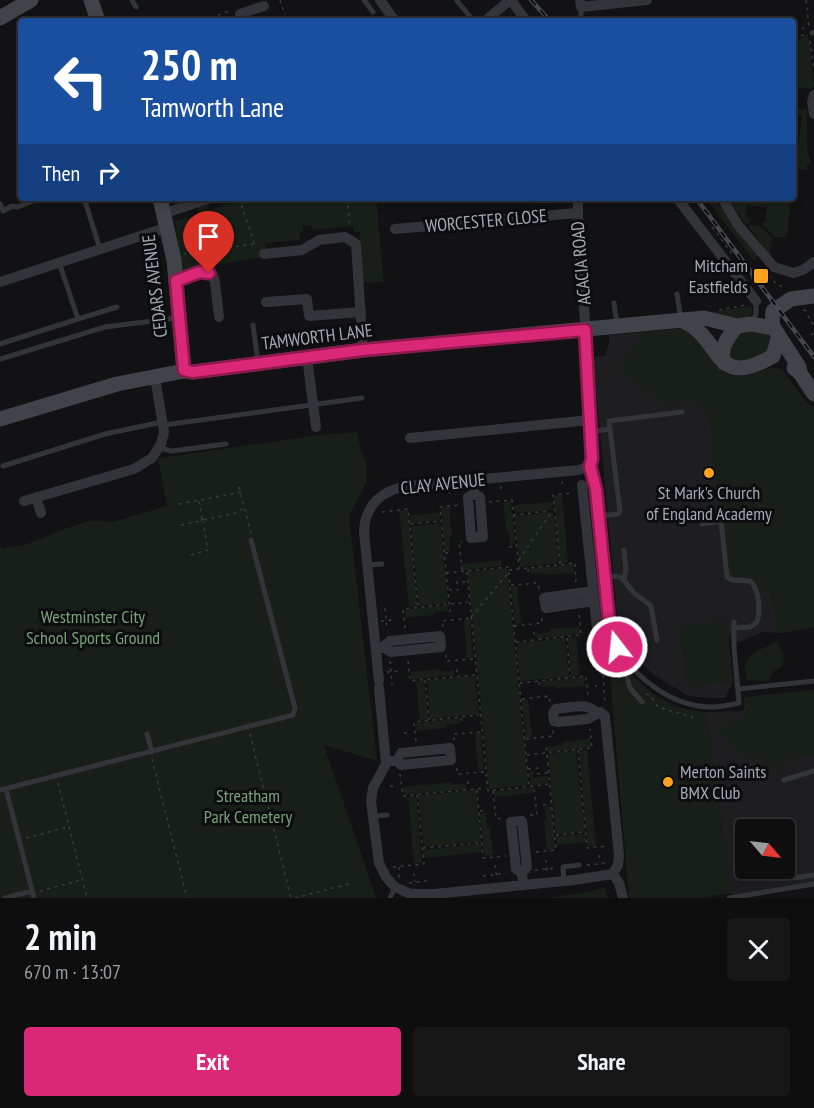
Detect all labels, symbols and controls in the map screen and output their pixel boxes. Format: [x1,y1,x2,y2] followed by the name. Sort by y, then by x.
[141,37,238,92] text: 250 m
[42,42,120,120] icon: left
[141,90,284,124] text: Tamworth Lane
[92,156,125,189] icon: right
[42,159,80,187] text: Then
[424,204,548,237] street label: WORCESTER CLOSE
[183,211,234,273] pin
[192,220,225,253] icon: arrive
[565,220,596,306] street label: ACACIA ROAD
[137,233,172,339] street label: CEDARS AVENUE
[689,254,748,298] place label: Mitcham Eastfields
[752,267,770,285] marker: Mitcham Eastfields
[260,318,374,355] street label: TAMWORTH LANE
[702,466,716,480] marker: St Mark's Church of England Academy
[399,468,486,499] street label: CLAY AVENUE
[646,481,772,525] place label: St Mark's Church of England Academy
[26,605,160,649] park label: Westminster City School Sports Ground
[585,615,649,679] position arrow
[680,760,766,804] place label: Merton Saints BMX Club
[661,775,675,789] marker: Merton Saints BMX Club
[204,784,292,828] park label: Streatham Park Cemetery
[735,819,795,879] north arrow
[735,819,795,879] map controls
[24,913,97,960] text: 2 min
[727,918,790,981] button: close
[24,959,121,985] text: 670 m · 13:07
[24,1027,401,1096] button: Exit
[413,1027,790,1096] button: Share

